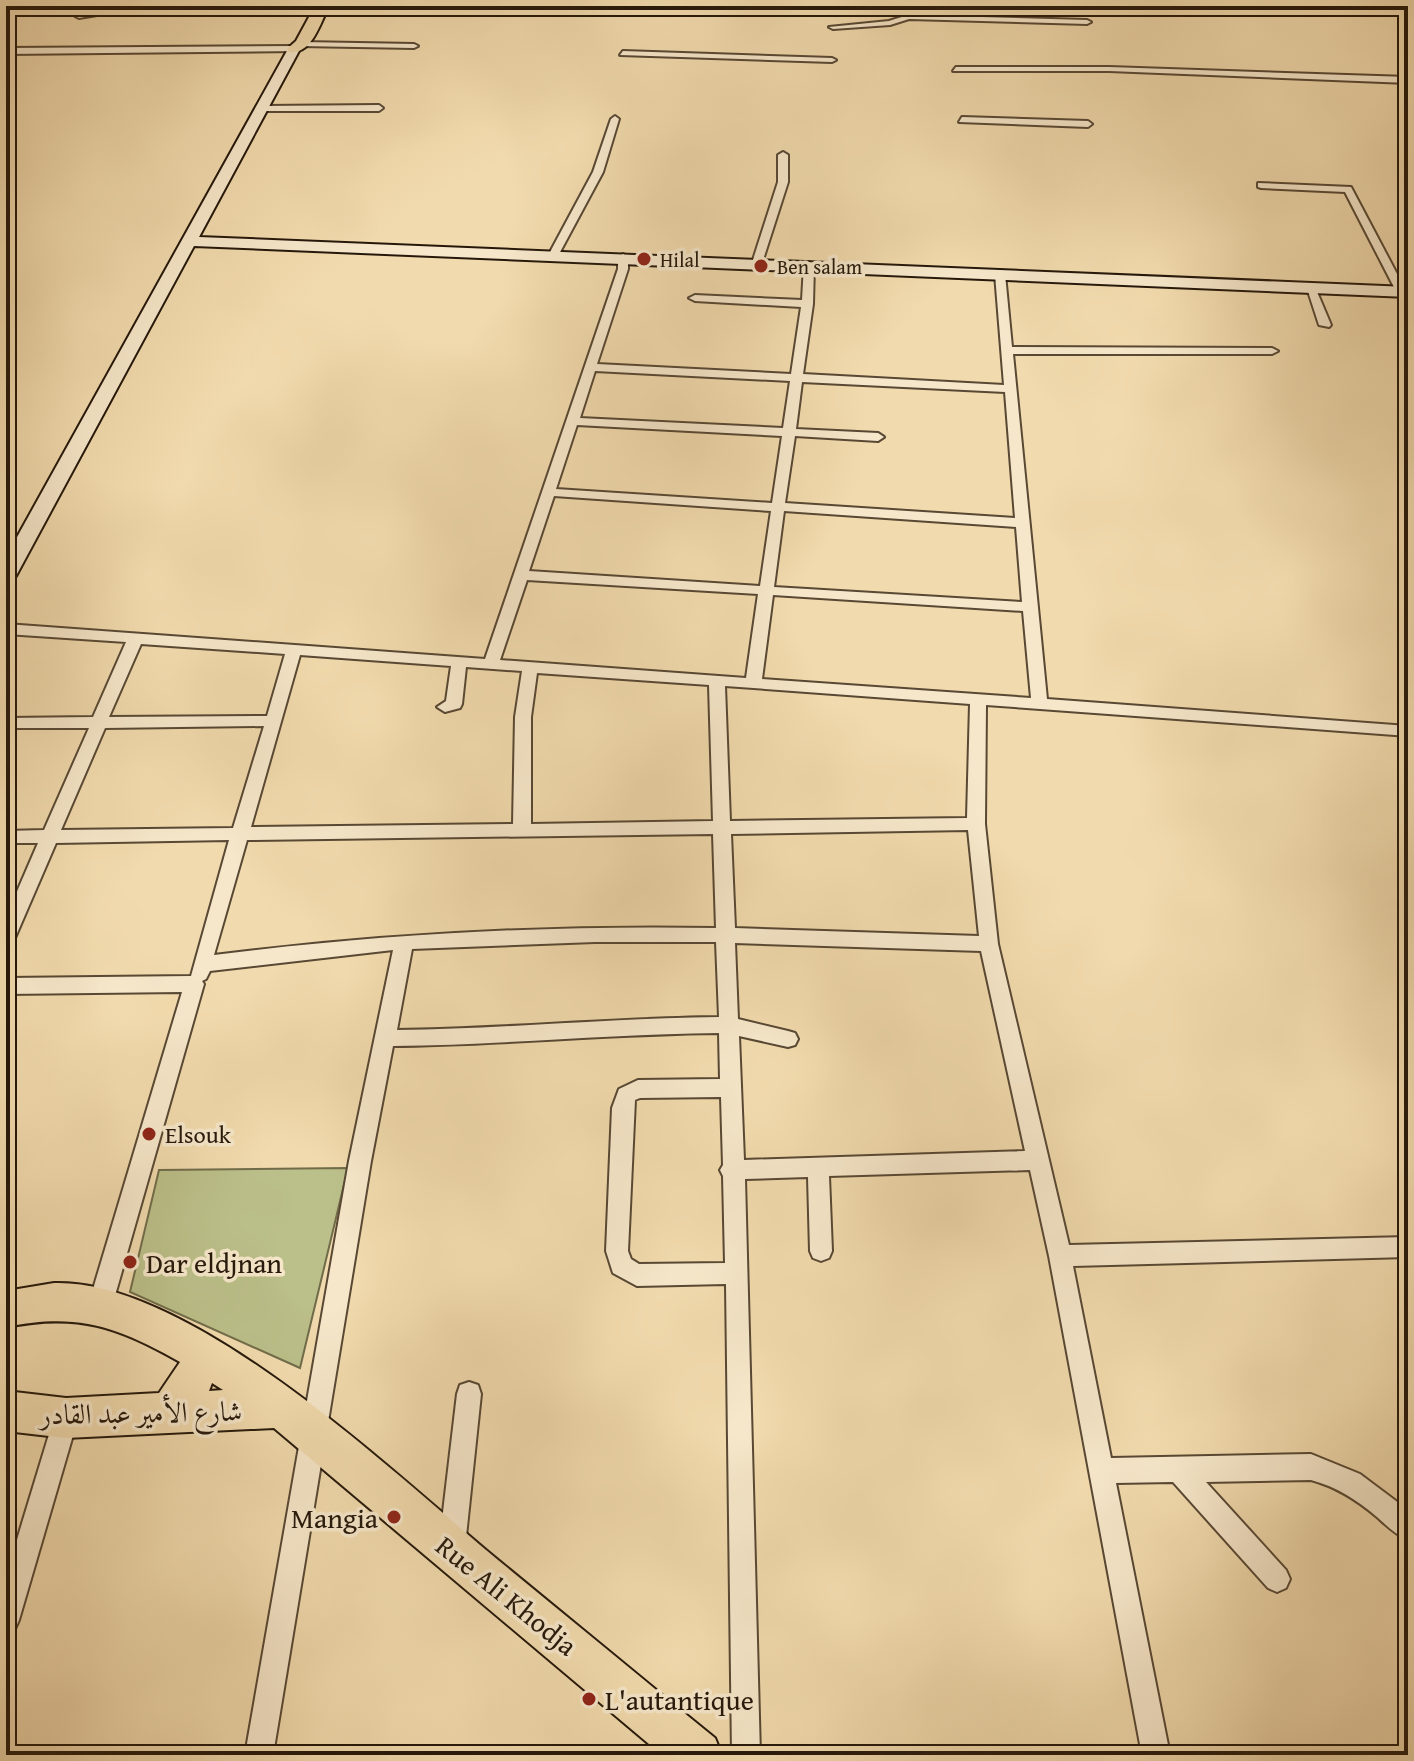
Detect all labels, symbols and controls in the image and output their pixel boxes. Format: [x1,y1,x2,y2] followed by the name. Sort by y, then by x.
[660,245,700,274] place label: Hilal
[635,250,653,268] marker: Hilal
[777,252,863,281] place label: Ben salam
[752,257,770,275] marker: Ben salam
[165,1117,232,1152] place label: Elsouk
[140,1125,158,1143] marker: Elsouk
[146,1242,282,1283] place label: Dar eldjnan
[121,1253,139,1271] marker: Dar eldjnan
[36,1390,243,1438] street label: شارع الأمير عبد القادر
[291,1497,379,1538] place label: Mangia
[385,1508,403,1526] marker: Mangia
[427,1525,587,1665] street label: Rue Ali Khodja
[605,1679,754,1720] place label: L'autantique
[580,1690,598,1708] marker: L'autantique

